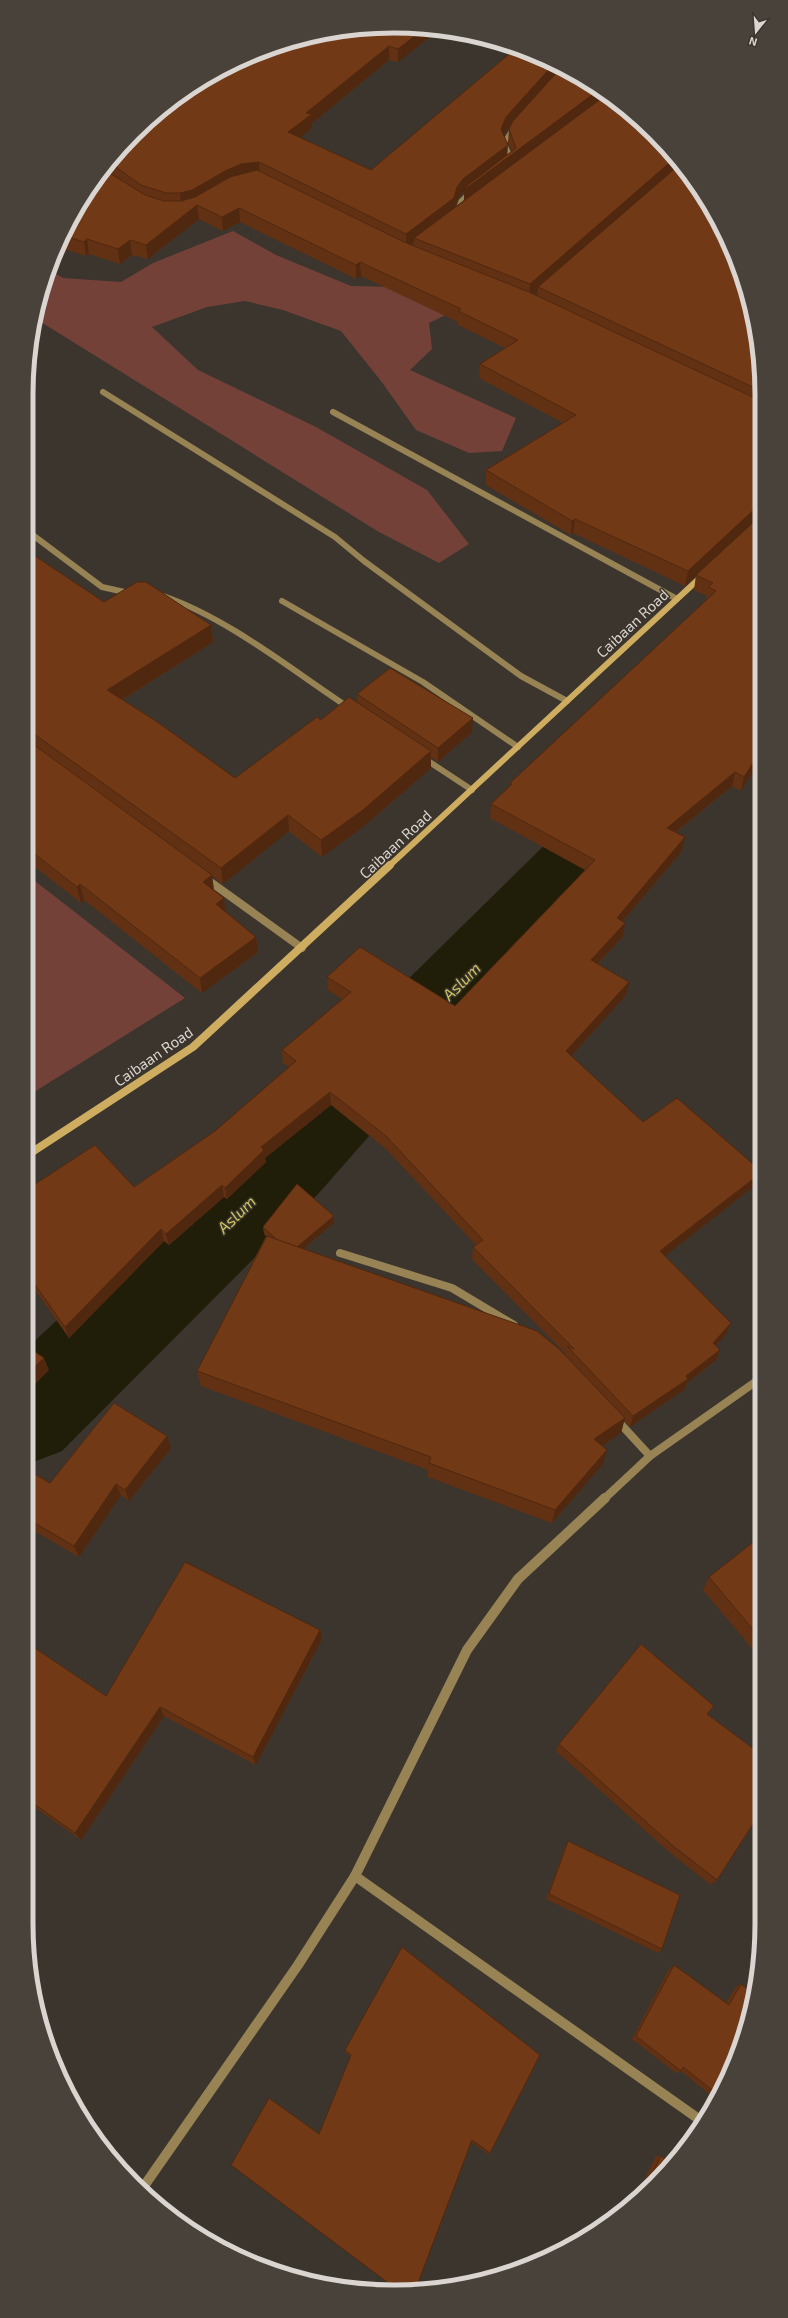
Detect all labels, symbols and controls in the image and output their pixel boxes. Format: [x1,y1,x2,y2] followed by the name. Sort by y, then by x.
[736,12,776,52] north arrow
[747,35,759,49] text: N
[592,585,672,661] street label: Caibaan Road
[355,806,435,882] street label: Caibaan Road
[437,958,484,1005] water label: Aslum
[110,1022,196,1090] street label: Caibaan Road
[212,1191,259,1237] water label: Aslum

